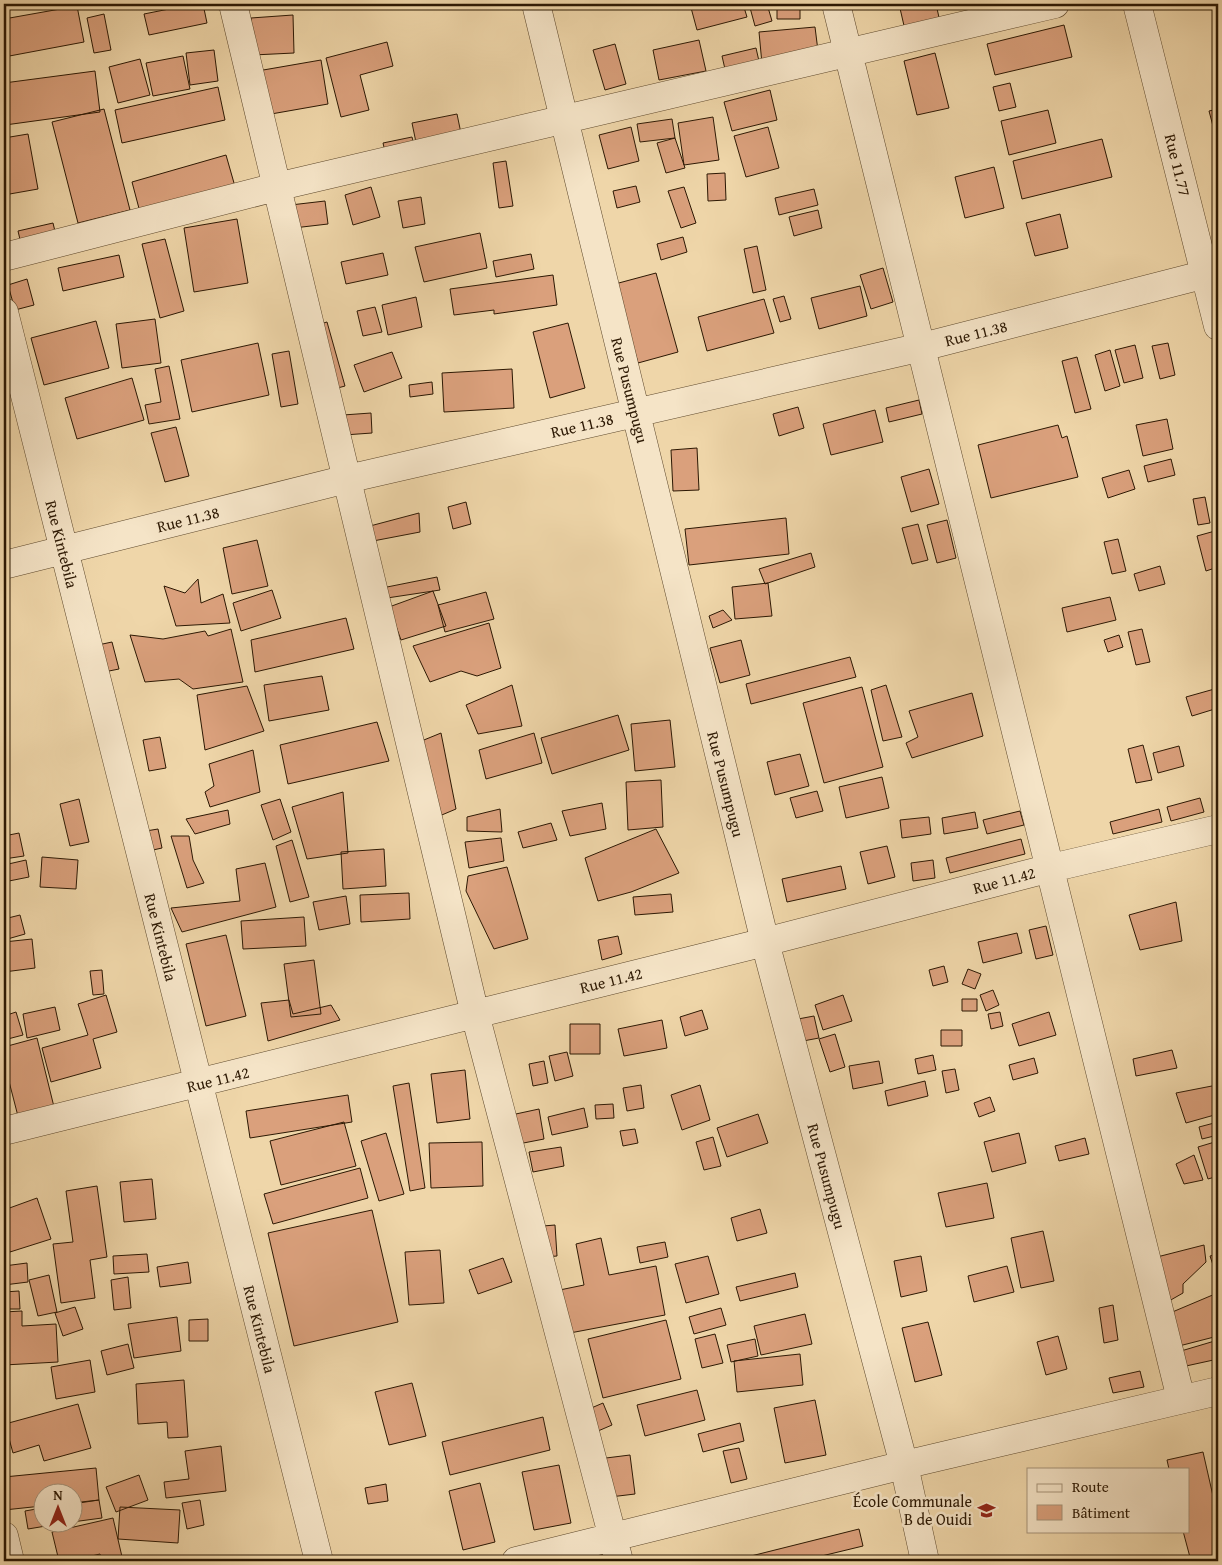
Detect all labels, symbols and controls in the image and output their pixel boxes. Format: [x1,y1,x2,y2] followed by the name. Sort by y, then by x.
[1159,131,1197,199] street label: Rue 11.77
[942,314,1010,352] street label: Rue 11.38
[605,335,655,446] street label: Rue Pusumpugu
[548,406,616,444] street label: Rue 11.38
[39,498,85,591] street label: Rue Kintebila
[154,500,222,538] street label: Rue 11.38
[701,729,751,840] street label: Rue Pusumpugu
[970,860,1038,900] street label: Rue 11.42
[138,891,184,984] street label: Rue Kintebila
[577,961,645,999] street label: Rue 11.42
[184,1060,252,1098] street label: Rue 11.42
[801,1121,853,1232] street label: Rue Pusumpugu
[237,1283,283,1376] street label: Rue Kintebila
[1027,1468,1190,1532] legend
[1072,1476,1109,1497] text: Route
[32,1482,82,1532] north arrow
[53,1485,63,1505] text: N
[853,1489,973,1531] place label: École Communale B de Ouidi
[976,1500,996,1520] school or university icon: École Communale B de Ouidi
[1072,1502,1131,1523] text: Bâtiment

